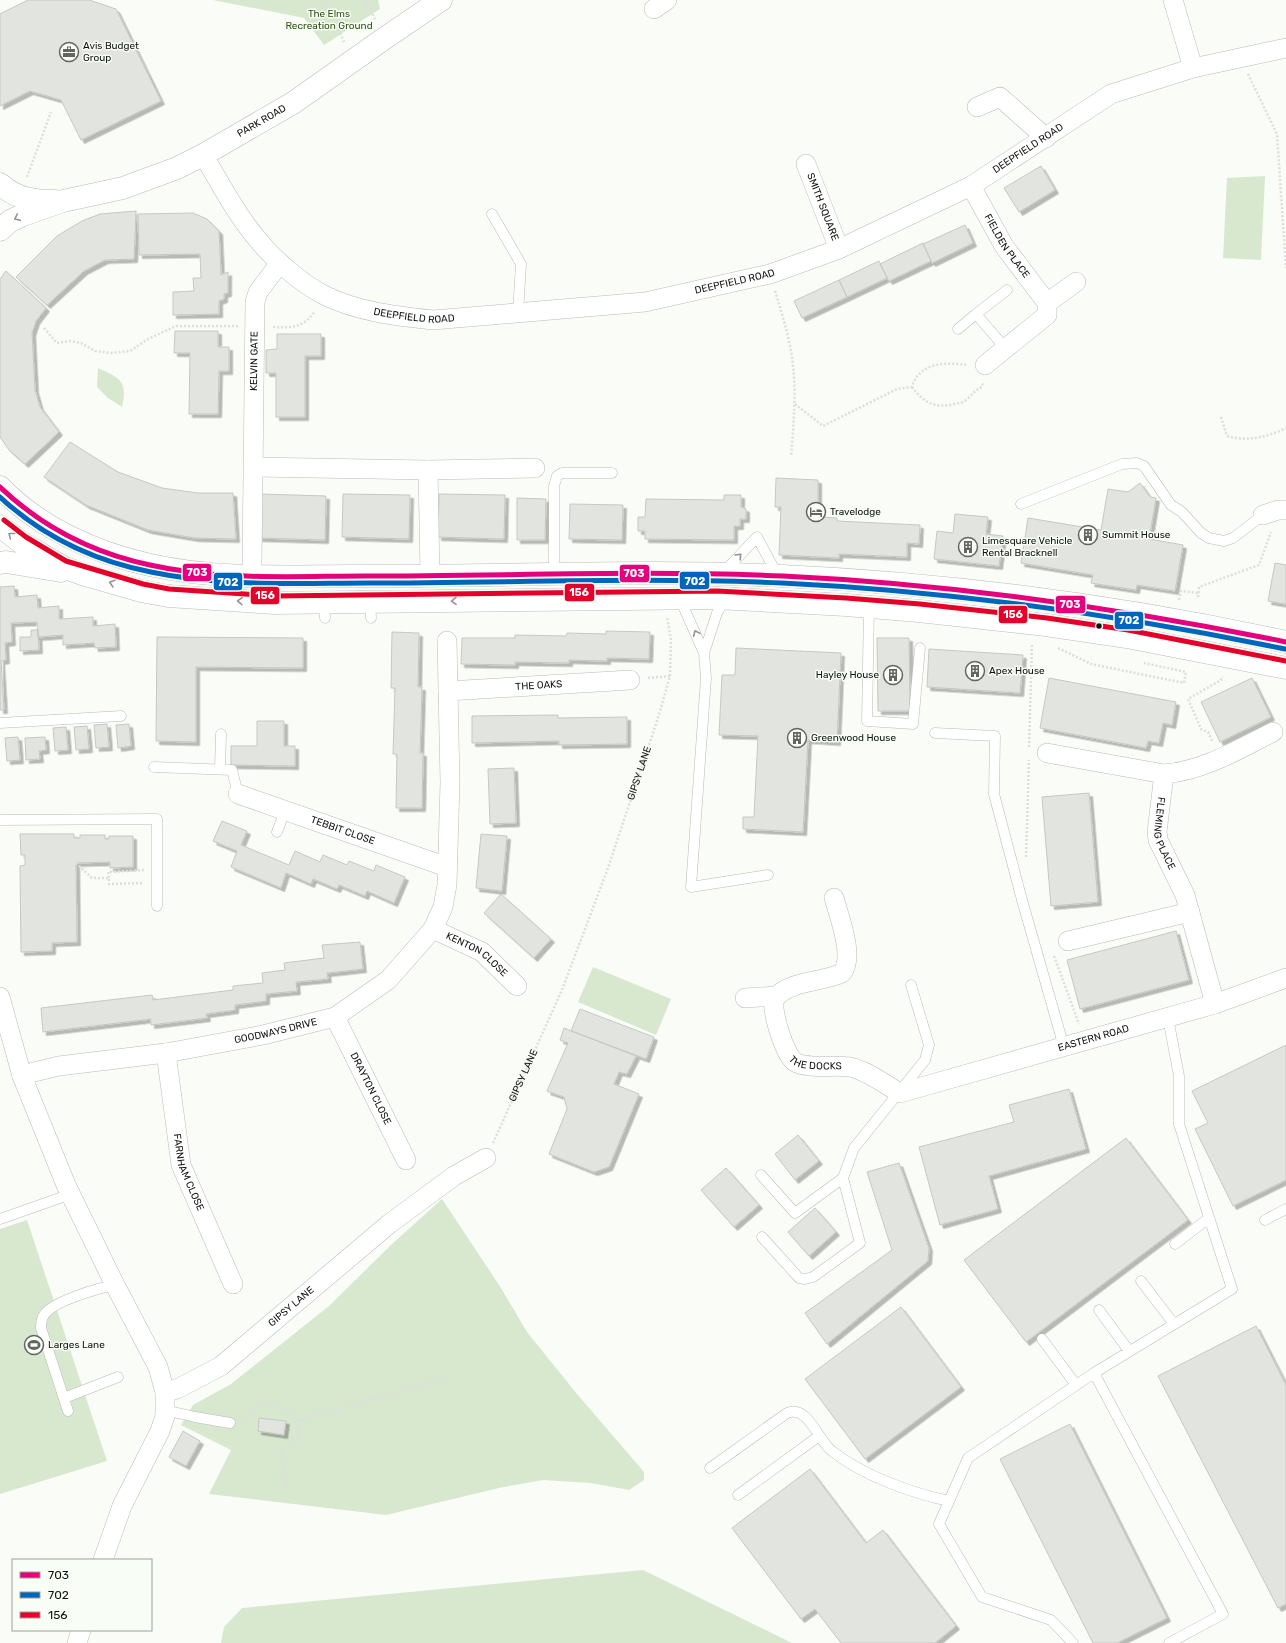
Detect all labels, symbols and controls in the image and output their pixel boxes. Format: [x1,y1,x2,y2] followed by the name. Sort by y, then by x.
[285,8,373,32] park label: The Elms Recreation Ground
[83,40,139,64] place label: Avis Budget Group
[58,41,80,63] office icon: Avis Budget Group
[235,102,288,140] street label: PARK ROAD
[991,121,1066,176] street label: DEEPFIELD ROAD
[804,171,841,242] street label: SMITH SQUARE
[982,212,1032,280] street label: FIELDEN PLACE
[13,213,21,221] one-way arrow
[694,267,777,297] street label: DEEPFIELD ROAD
[372,306,455,326] street label: DEEPFIELD ROAD
[248,331,261,391] street label: KELVIN GATE
[805,501,827,523] hotel icon: Travelodge
[830,506,881,518] place label: Travelodge
[1077,524,1099,546] building icon: Summit House
[1102,529,1171,541] place label: Summit House
[9,532,16,539] one-way arrow
[982,535,1073,559] place label: Limesquare Vehicle Rental Bracknell
[957,536,979,558] building icon: Limesquare Vehicle Rental Bracknell
[734,553,742,561] one-way arrow
[182,563,212,582] line badge: 703
[619,564,650,583] line badge: 703
[186,566,208,579] text: 703
[623,567,645,580] text: 703
[679,571,710,590] line badge: 702
[213,572,243,591] line badge: 702
[685,575,705,588] text: 702
[218,576,238,589] text: 702
[109,579,115,587] one-way arrow
[564,583,595,602] line badge: 156
[250,586,280,605] line badge: 156
[569,586,589,599] text: 156
[255,589,275,602] text: 156
[1055,595,1086,614] line badge: 703
[237,597,243,605] one-way arrow
[451,597,457,605] one-way arrow
[1059,598,1081,611] text: 703
[998,605,1028,624] line badge: 156
[1003,608,1023,621] text: 156
[1114,611,1144,630] line badge: 702
[1119,614,1139,627] text: 702
[1094,621,1104,631] unlabelled marker
[693,630,701,637] one-way arrow
[964,660,986,682] building icon: Apex House
[882,664,904,686] building icon: Hayley House
[989,665,1045,677] place label: Apex House
[816,669,879,681] place label: Hayley House
[515,678,563,693] street label: THE OAKS
[786,727,808,749] building icon: Greenwood House
[811,732,896,744] place label: Greenwood House
[625,745,654,802] street label: GIPSY LANE
[1151,796,1178,872] street label: FLEMING PLACE
[309,814,377,847] street label: TEBBIT CLOSE
[444,930,510,979] street label: KENTON CLOSE
[233,1016,318,1046] street label: GOODWAYS DRIVE
[1057,1023,1131,1054] street label: EASTERN ROAD
[506,1048,540,1104] street label: GIPSY LANE
[348,1051,394,1127] street label: DRAYTON CLOSE
[786,1053,842,1072] street label: THE DOCKS
[171,1133,206,1213] street label: FARNHAM CLOSE
[266,1284,316,1329] street label: GIPSY LANE
[23,1334,45,1356] sports icon: Larges Lane
[48,1339,105,1351] place label: Larges Lane
[12,1559,152,1631] legend
[48,1568,69,1582] text: 703
[48,1588,69,1602] text: 702
[48,1608,68,1622] text: 156

